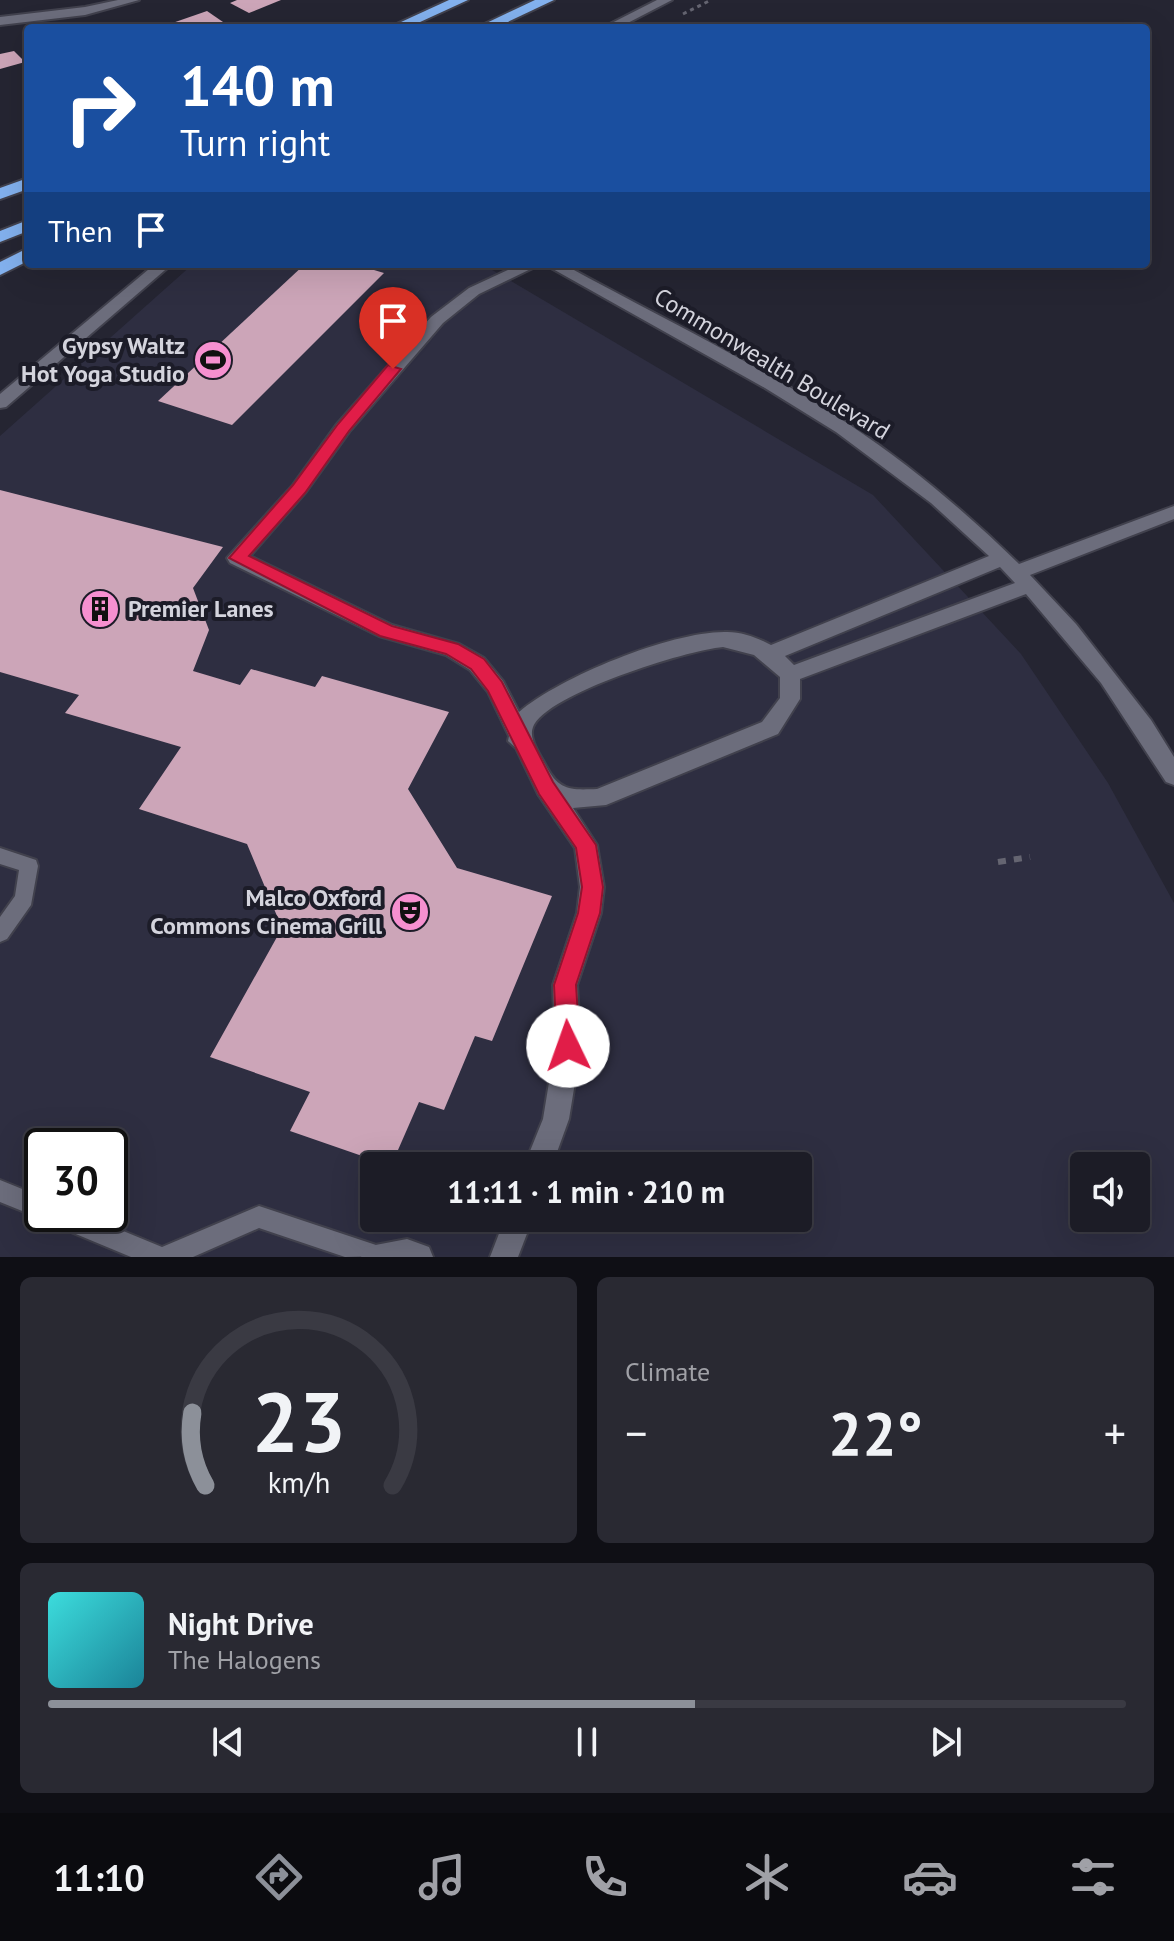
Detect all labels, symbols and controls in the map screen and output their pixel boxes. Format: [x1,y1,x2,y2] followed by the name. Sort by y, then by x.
[180,49,335,121] text: 140 m
[48,56,152,160] icon: right
[180,119,330,166] text: Turn right
[129,208,173,252] icon: arrive
[48,211,113,250] text: Then
[649,281,896,446] street label: Commonwealth Boulevard
[359,287,427,369] pin
[371,299,415,343] icon: arrive
[21,330,185,389] place label: Gypsy Waltz Hot Yoga Studio
[192,339,234,381] sports icon: Gypsy Waltz Hot Yoga Studio
[79,588,121,630] building icon: Premier Lanes
[128,593,274,624] place label: Premier Lanes
[150,882,383,941] place label: Malco Oxford Commons Cinema Grill
[389,891,431,933] theatre icon: Malco Oxford Commons Cinema Grill
[526,1004,610,1088] position arrow
[24,1128,128,1232] speed limit sign: 30
[1070,1152,1150,1232] map controls
[1070,1152,1150,1232] button: sound
[447,1172,725,1211] text: 11:11 · 1 min · 210 m
[625,1355,710,1388] text: Climate
[251,1367,346,1475] text: 23
[828,1394,923,1472] text: 22°
[625,1404,647,1461] text: −
[1104,1404,1126,1461] text: +
[267,1464,330,1501] text: km/h
[168,1604,314,1643] text: Night Drive
[168,1643,321,1676] text: The Halogens
[206,1720,250,1764] icon: previous
[565,1720,609,1764] icon: pause
[924,1720,968,1764] icon: next
[251,1849,307,1905] icon: directions
[414,1849,470,1905] icon: music
[577,1849,633,1905] icon: phone
[739,1849,795,1905] icon: climate
[902,1849,958,1905] icon: car
[1065,1849,1121,1905] icon: filters
[53,1854,145,1901] text: 11:10

